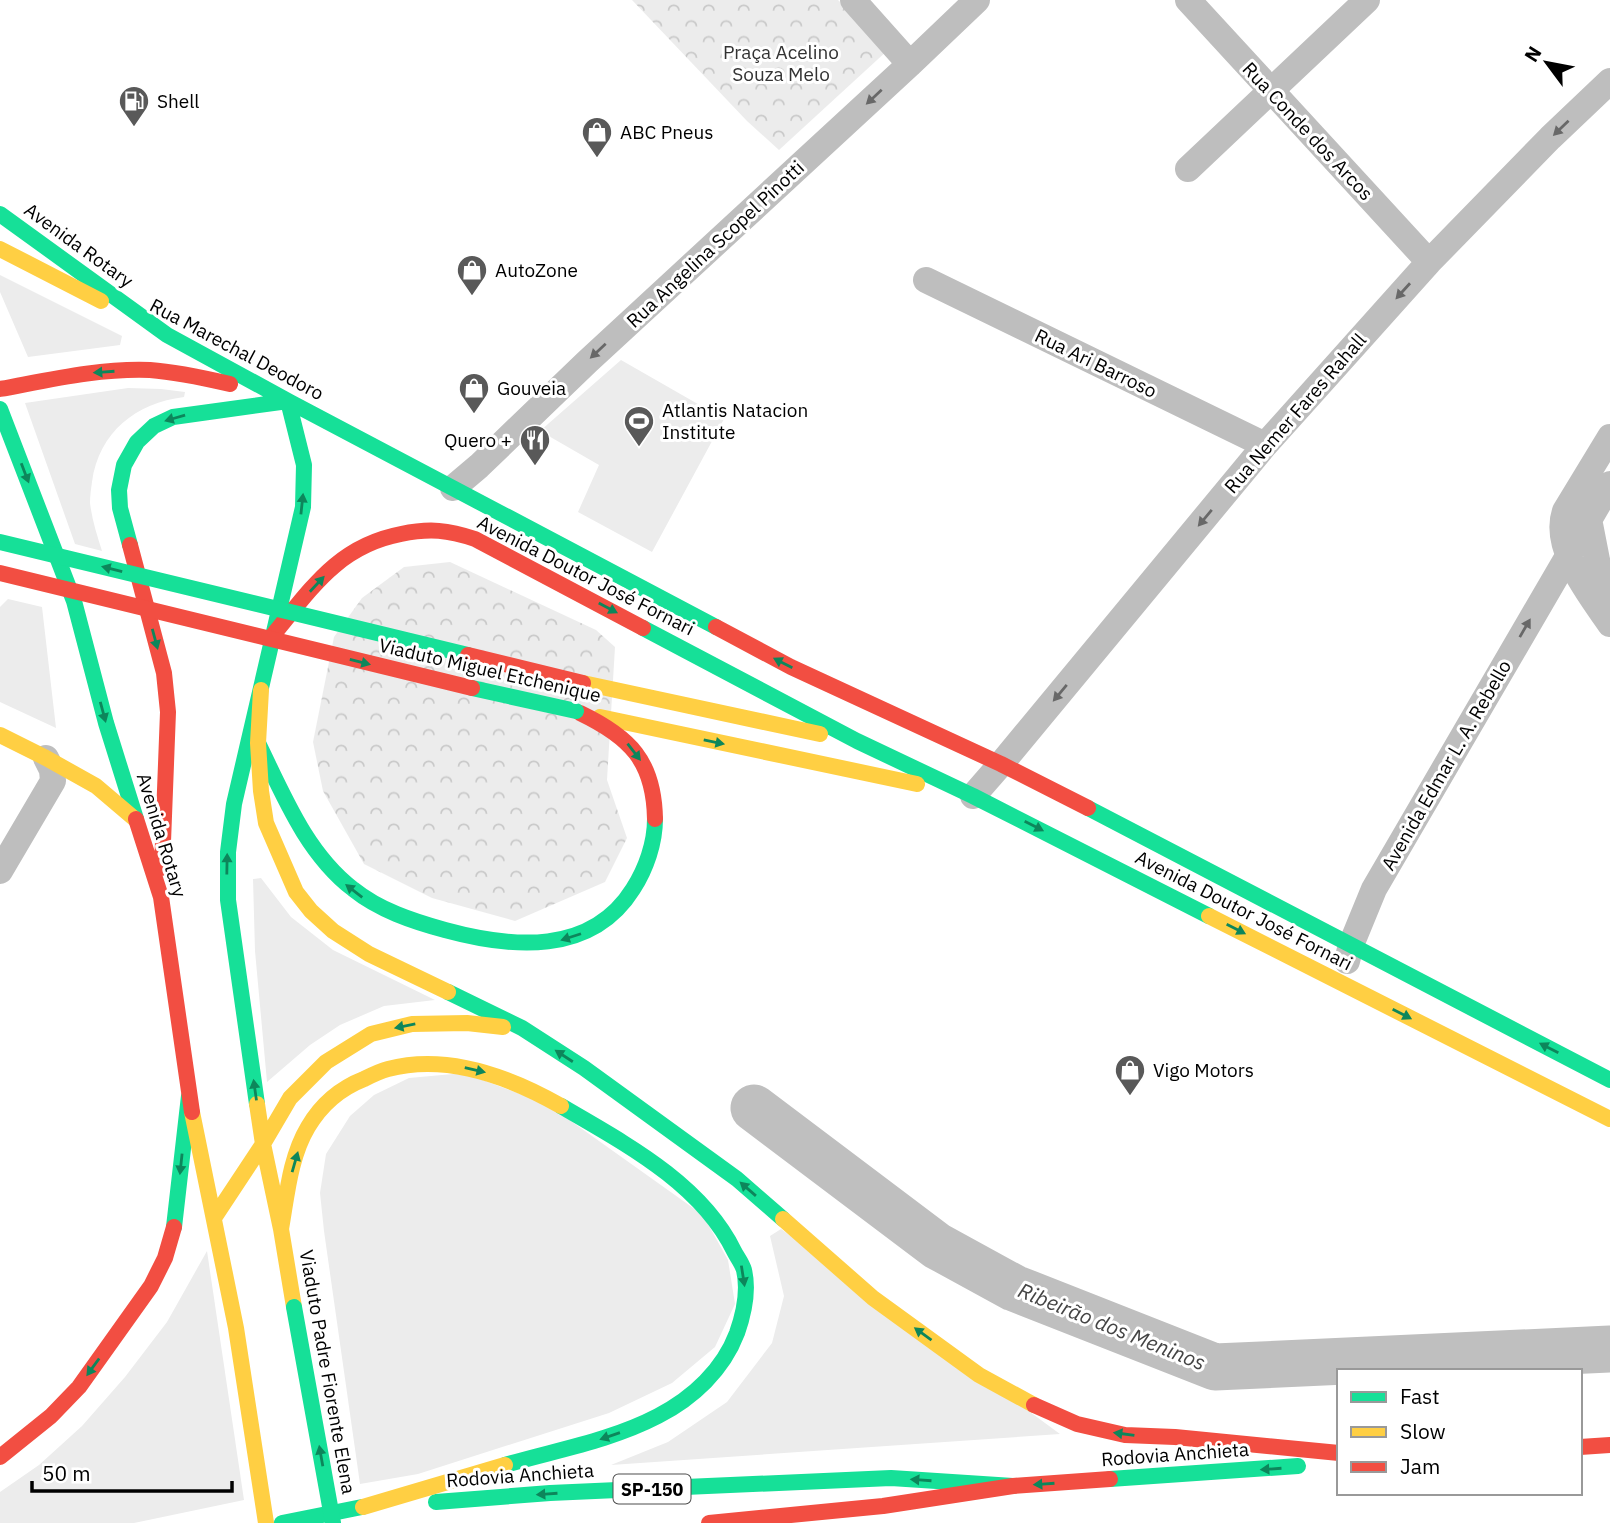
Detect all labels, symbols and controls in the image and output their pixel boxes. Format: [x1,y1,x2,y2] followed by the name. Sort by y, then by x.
[1512,28,1582,98] north arrow
[723,40,839,86] park label: Praça Acelino Souza Melo
[1519,42,1546,66] text: N
[1238,57,1378,205] street label: Rua Conde dos Arcos
[117,84,151,128] fuel station icon: Shell
[157,89,200,113] place label: Shell
[866,89,883,105] one-way arrow
[580,115,614,159] shop icon: ABC Pneus
[1553,119,1570,135] one-way arrow
[620,120,713,144] place label: ABC Pneus
[621,155,809,333] street label: Rua Angelina Scopel Pinotti
[20,197,138,293] street label: Avenida Rotary
[455,253,489,297] shop icon: AutoZone
[495,258,578,282] place label: AutoZone
[1395,282,1411,299] one-way arrow
[146,293,328,405] street label: Rua Marechal Deodoro
[1031,323,1161,403] street label: Rua Ari Barroso
[1219,328,1371,498] street label: Rua Nemer Fares Rahall
[589,343,607,359] one-way arrow
[93,367,115,378] one-way arrow
[457,371,491,415] shop icon: Gouveia
[497,376,566,400] place label: Gouveia
[662,398,808,444] place label: Atlantis Natacion Institute
[622,404,656,448] sports icon: Atlantis Natacion Institute
[164,413,186,424] one-way arrow
[518,423,552,467] restaurant icon: Quero +
[444,428,512,452] place label: Quero +
[19,463,30,484] one-way arrow
[297,493,308,515] one-way arrow
[473,510,699,640] street label: Avenida Doutor José Fornari
[1198,510,1213,527] one-way arrow
[100,563,122,574] one-way arrow
[309,575,325,593] one-way arrow
[598,602,618,614] one-way arrow
[1519,619,1531,638] one-way arrow
[150,628,161,650] one-way arrow
[377,633,603,707] street label: Viaduto Miguel Etchenique
[1376,655,1516,875] street label: Avenida Edmar L. A. Rebello
[349,657,371,668] one-way arrow
[773,657,793,669] one-way arrow
[1052,684,1067,702] one-way arrow
[98,701,109,723] one-way arrow
[703,737,725,748] one-way arrow
[627,742,642,760] one-way arrow
[132,770,192,900] street label: Avenida Rotary
[1024,821,1044,832] one-way arrow
[1131,845,1357,975] street label: Avenida Doutor José Fornari
[221,853,232,875] one-way arrow
[346,884,364,899] one-way arrow
[1227,923,1247,935] one-way arrow
[560,932,581,943] one-way arrow
[1392,1008,1412,1019] one-way arrow
[394,1021,416,1032] one-way arrow
[1539,1043,1559,1055] one-way arrow
[554,1049,574,1062] one-way arrow
[1113,1053,1147,1097] shop icon: Vigo Motors
[1153,1058,1254,1082] place label: Vigo Motors
[464,1065,486,1076] one-way arrow
[250,1079,261,1101] one-way arrow
[290,1151,300,1172] one-way arrow
[176,1153,187,1175] one-way arrow
[739,1181,757,1197] one-way arrow
[295,1248,361,1496] street label: Viaduto Padre Fiorente Elena
[738,1265,749,1287] one-way arrow
[1014,1276,1210,1376] water label: Ribeirão dos Meninos
[914,1328,932,1342] one-way arrow
[86,1358,100,1377] one-way arrow
[1337,1369,1582,1495] legend
[1400,1382,1440,1410] text: Fast
[1400,1417,1446,1445] text: Slow
[1113,1428,1135,1439] one-way arrow
[600,1431,621,1442] one-way arrow
[1100,1437,1250,1471] street label: Rodovia Anchieta
[315,1445,326,1467] one-way arrow
[32,1450,231,1494] scale bar
[1400,1452,1440,1480] text: Jam
[445,1458,595,1492] street label: Rodovia Anchieta
[42,1459,91,1487] text: 50 m
[1260,1464,1282,1475] one-way arrow
[614,1474,690,1504] road number: SP-150
[909,1474,931,1485] one-way arrow
[1033,1479,1055,1490] one-way arrow
[535,1488,557,1499] one-way arrow

